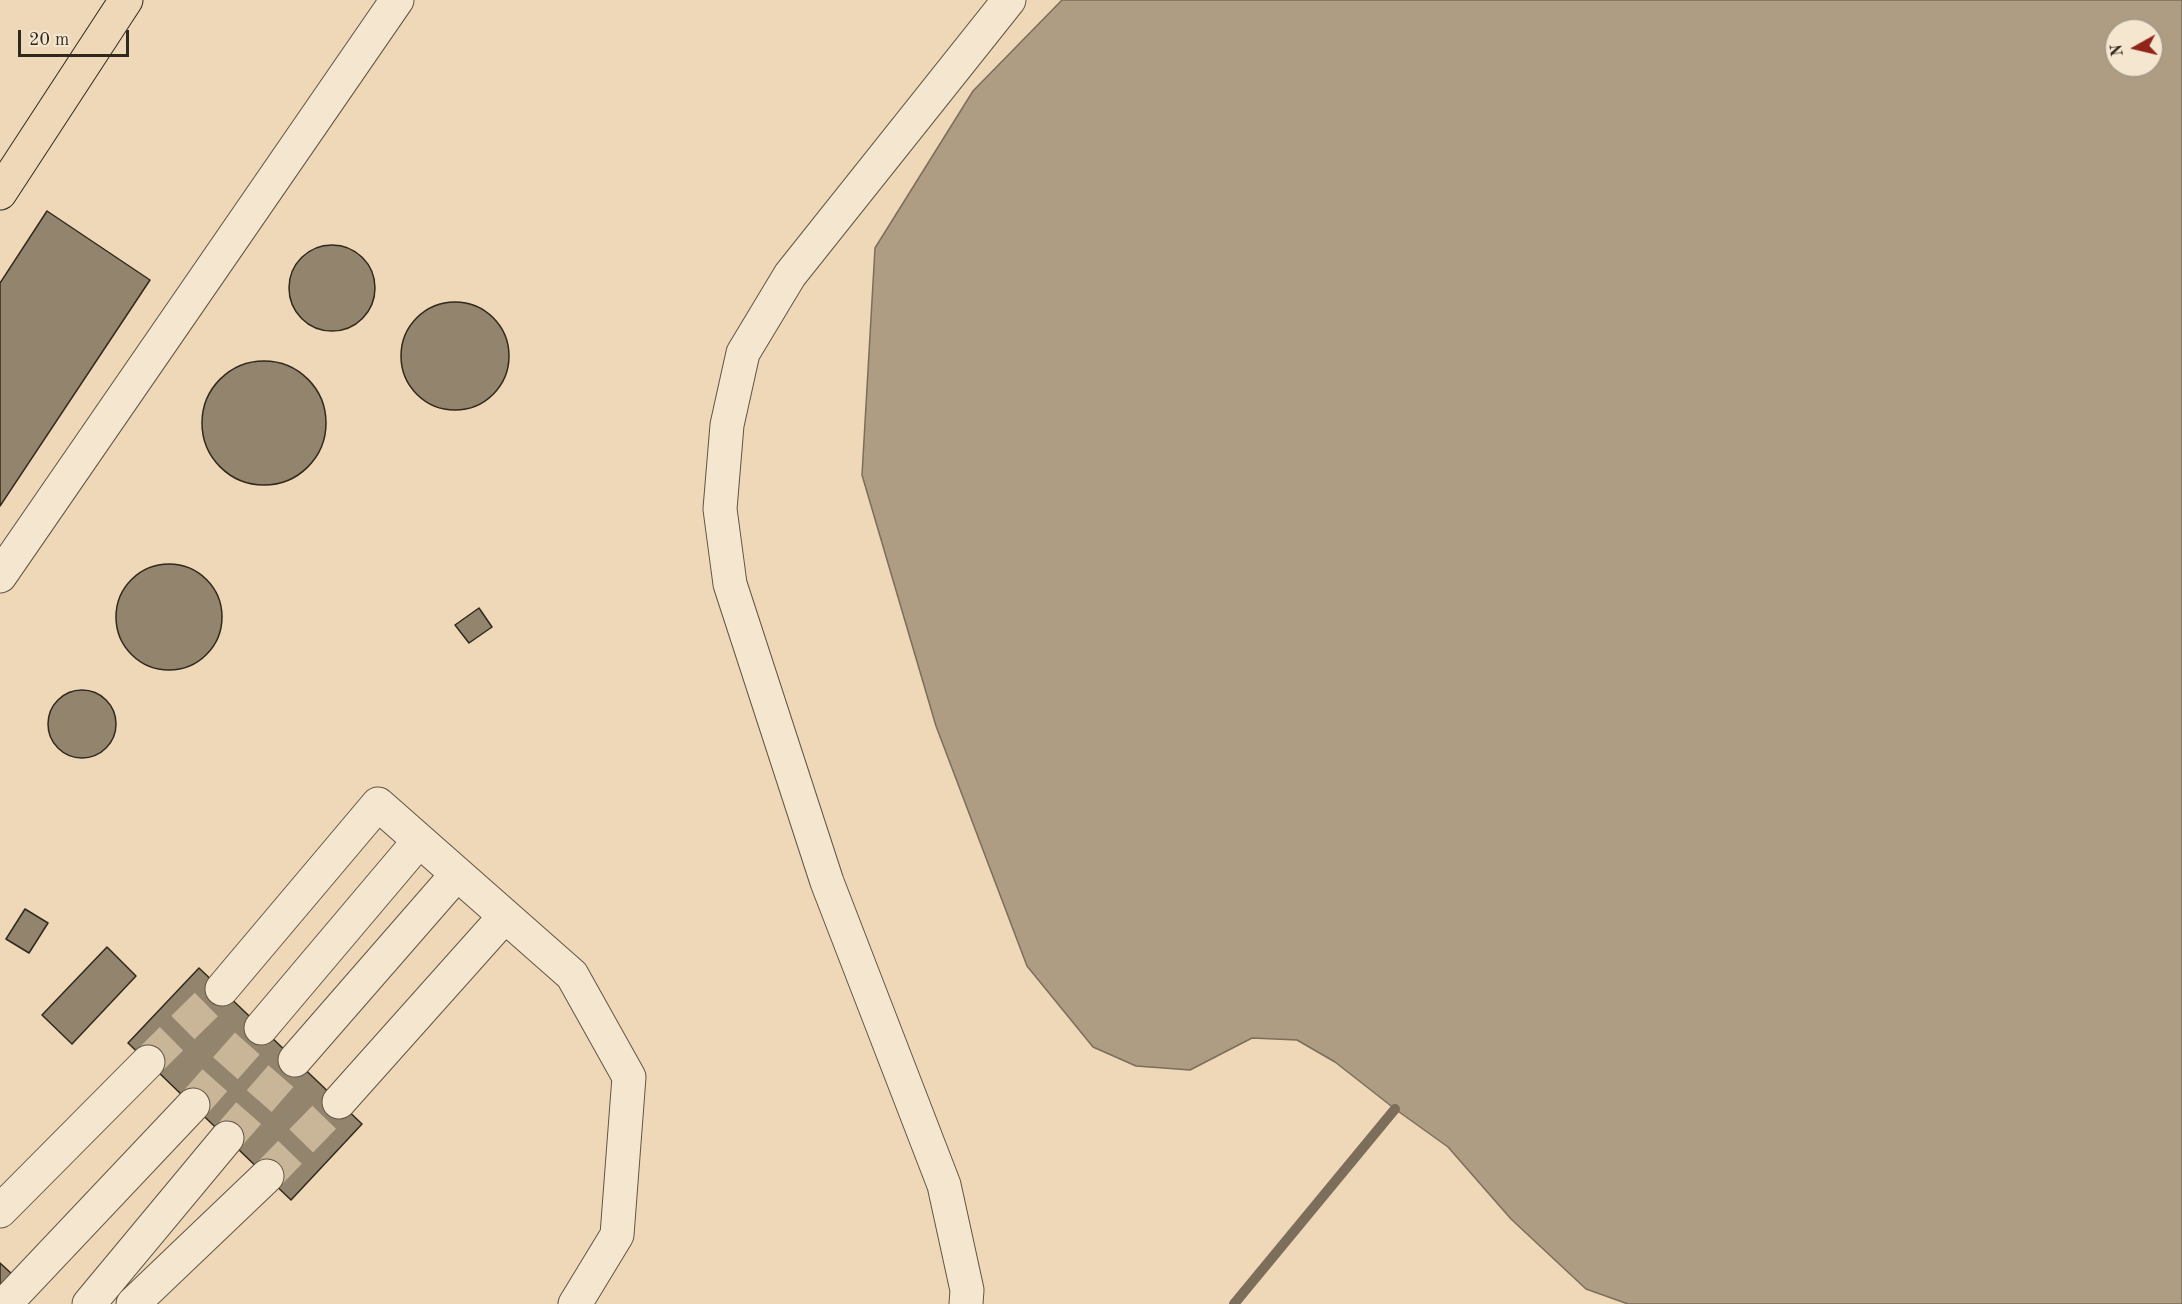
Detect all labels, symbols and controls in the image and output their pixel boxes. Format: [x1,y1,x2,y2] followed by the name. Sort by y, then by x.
[21,18,132,56] scale bar
[2104,18,2164,78] north arrow
[29,31,69,49] text: 20 m
[2109,43,2127,57] text: N

